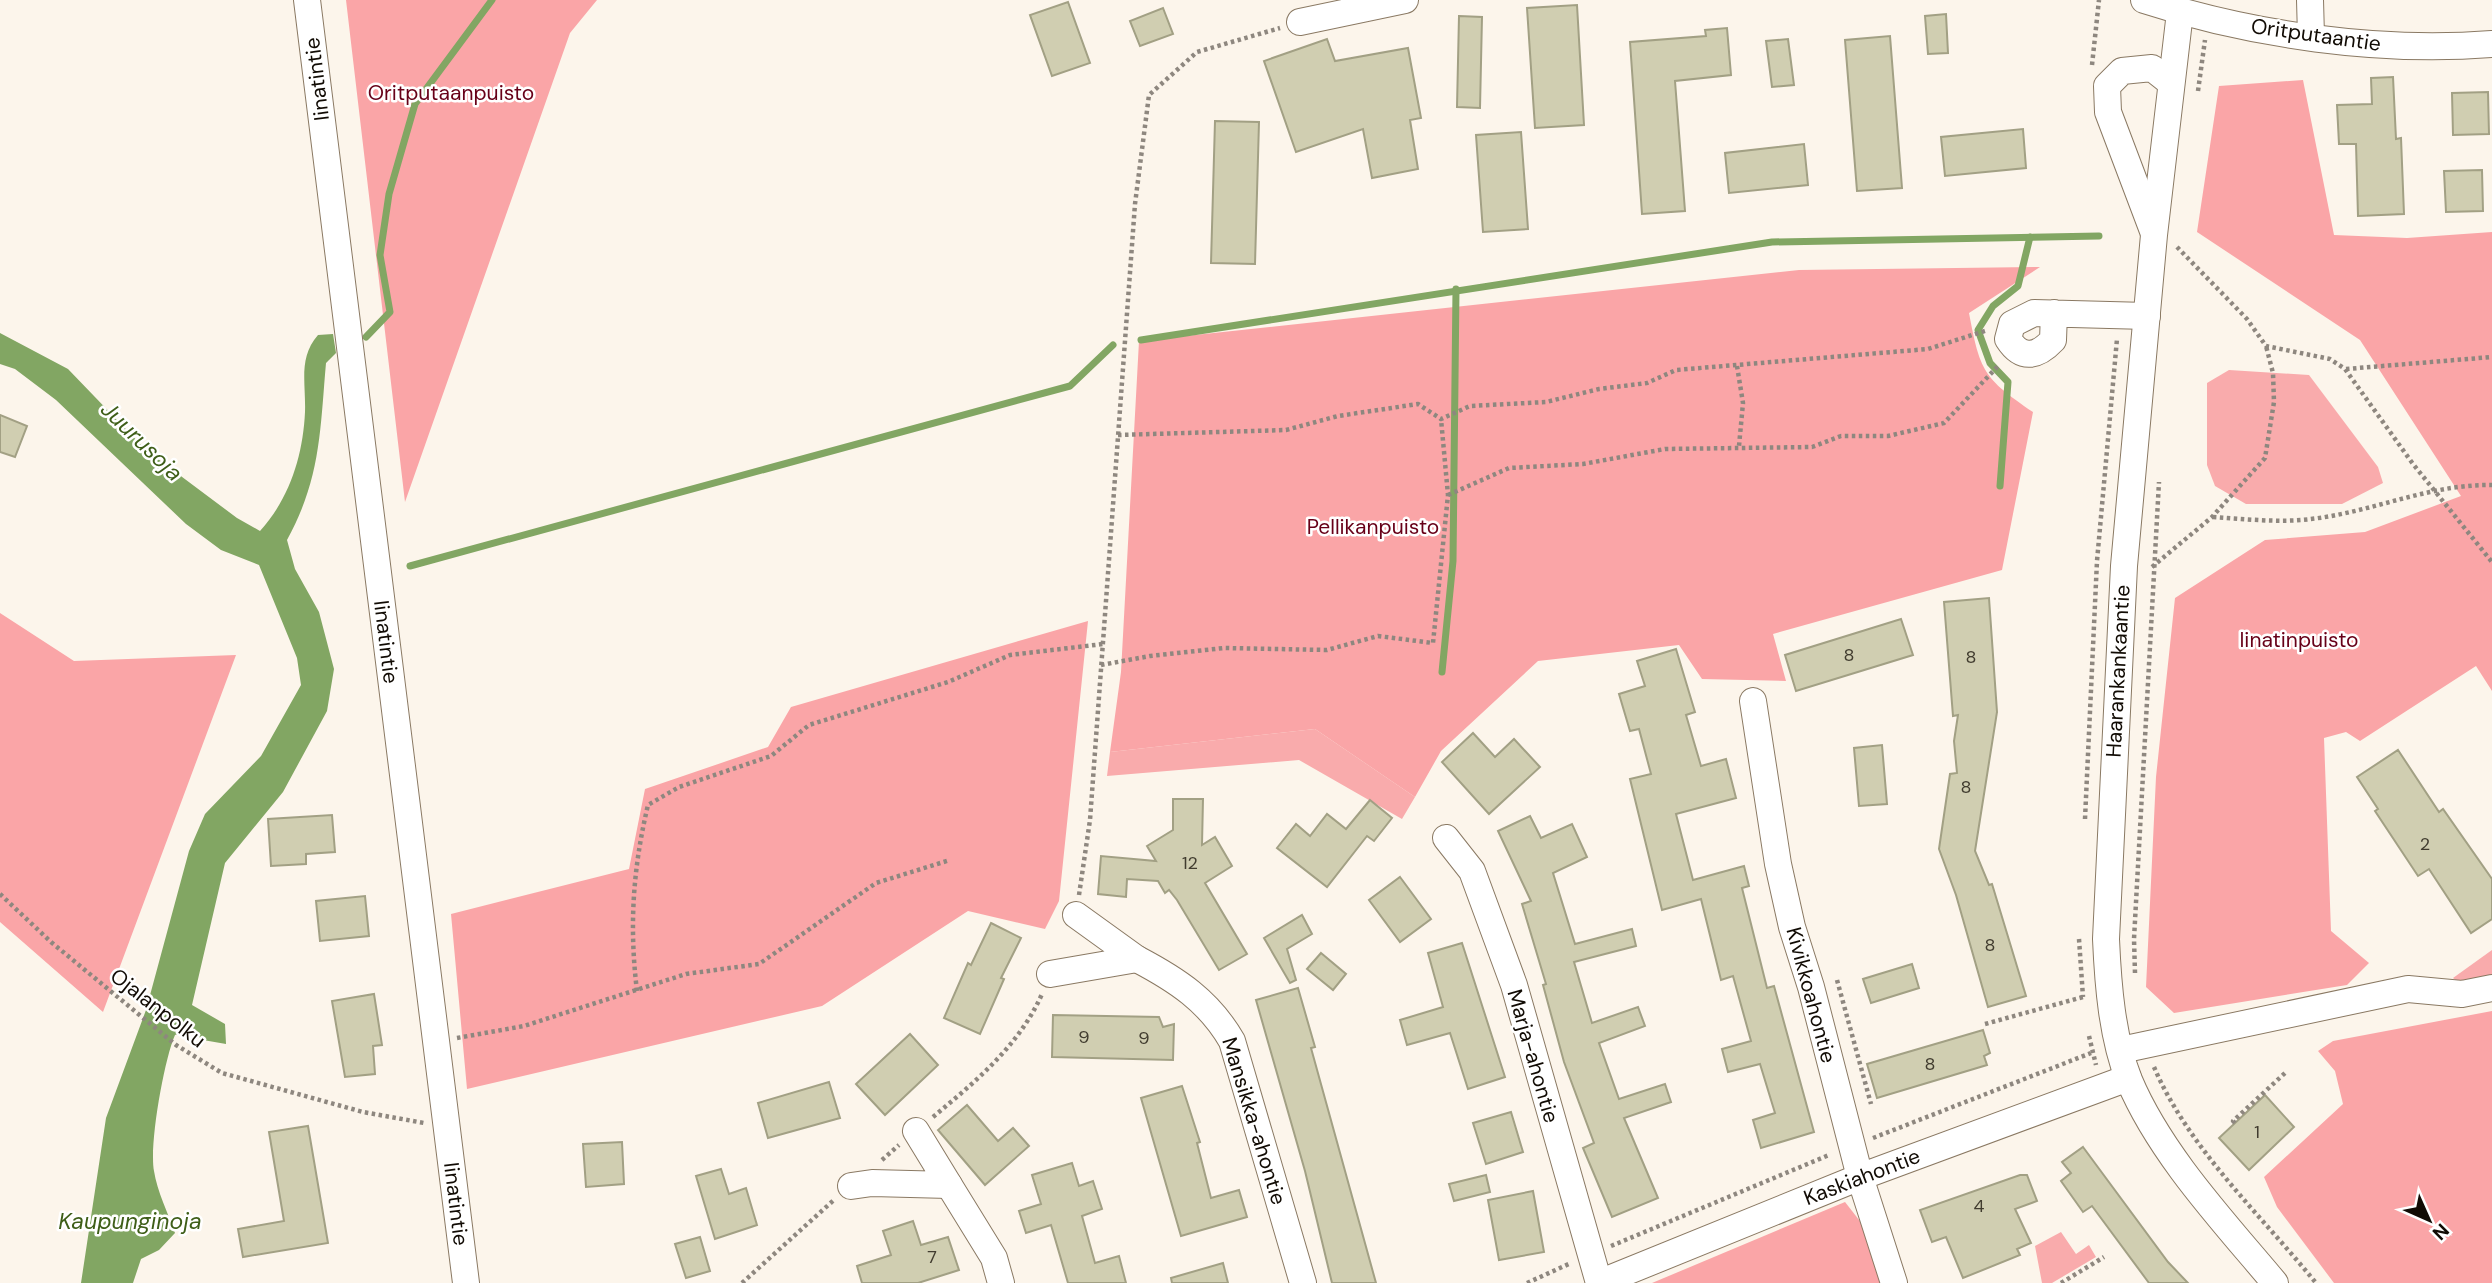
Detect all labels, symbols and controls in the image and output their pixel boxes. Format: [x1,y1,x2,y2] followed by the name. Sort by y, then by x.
[2249,12,2383,58] street label: Oritputaantie
[298,36,336,122] street label: Iinatintie
[368,79,534,107] park label: Oritputaanpuisto
[95,395,189,487] water label: Juurusoja
[1307,513,1439,541] park label: Pellikanpuisto
[2099,584,2137,758] street label: Haarankankaantie
[367,599,405,685] street label: Iinatintie
[2239,626,2359,654] park label: Iinatinpuisto
[1844,643,1854,667] house number: 8
[1966,645,1976,669] house number: 8
[1961,775,1971,799] house number: 8
[2420,832,2430,856] house number: 2
[1182,851,1198,875] house number: 12
[1779,924,1843,1066] street label: Kivikkoahontie
[1985,933,1995,957] house number: 8
[105,962,211,1054] street label: Ojalanpolku
[1501,986,1565,1126] street label: Marja-ahontie
[1078,1025,1090,1049] house number: 9
[1138,1026,1150,1050] house number: 9
[1215,1034,1293,1208] street label: Mansikka-ahontie
[1925,1052,1935,1076] house number: 8
[2254,1120,2260,1144] house number: 1
[1800,1142,1924,1212] street label: Kaskiahontie
[437,1161,475,1247] street label: Iinatintie
[2394,1185,2464,1255] north arrow
[1974,1194,1985,1218] house number: 4
[58,1206,202,1236] water label: Kaupunginoja
[2427,1218,2454,1245] text: N
[927,1245,937,1269] house number: 7

